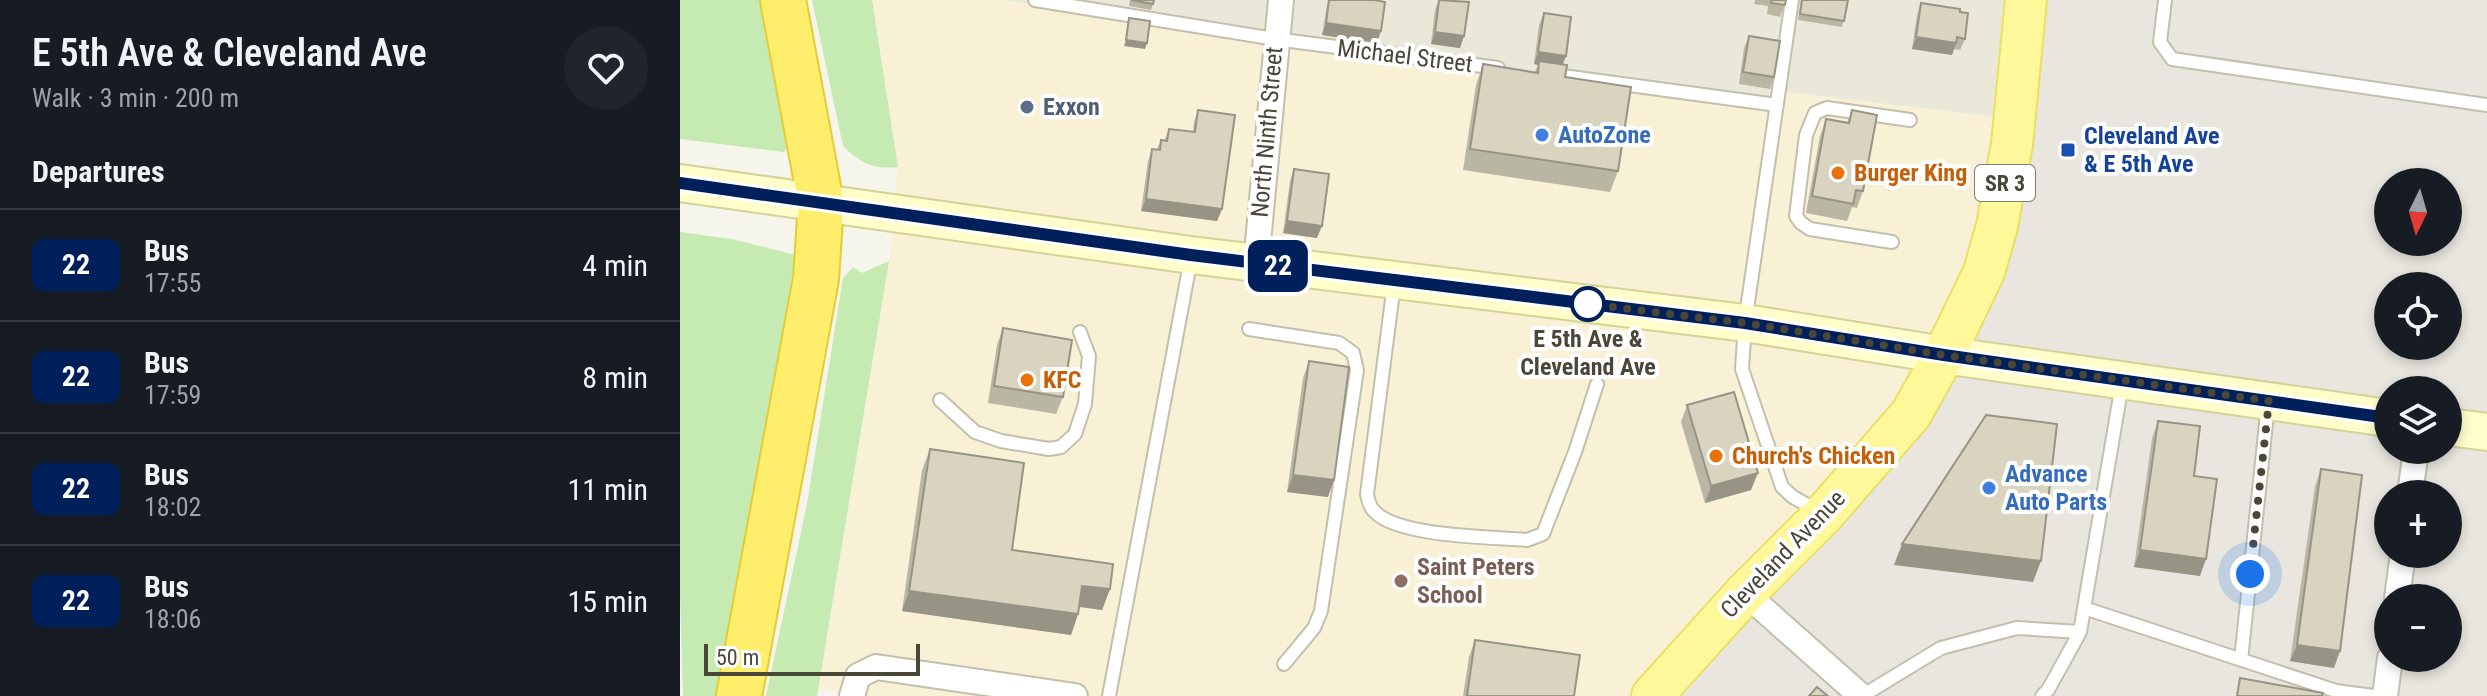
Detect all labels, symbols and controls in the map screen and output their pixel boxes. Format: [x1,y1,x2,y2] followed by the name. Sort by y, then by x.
[564,26,648,110] button: heart
[32,31,427,75] text: E 5th Ave & Cleveland Ave
[1336,34,1474,78] street label: Michael Street
[1246,45,1288,219] street label: North Ninth Street
[32,83,239,113] text: Walk · 3 min · 200 m
[1043,93,1100,121] place label: Exxon
[1018,98,1036,116] marker: Exxon
[1558,121,1651,149] place label: AutoZone
[2084,122,2220,178] place label: Cleveland Ave & E 5th Ave
[1533,126,1551,144] marker: AutoZone
[2059,141,2077,159] marker: Cleveland Ave & E 5th Ave
[32,154,165,189] text: Departures
[1854,159,1967,187] place label: Burger King
[1829,164,1847,182] marker: Burger King
[1975,165,2035,201] road number: SR 3
[2374,168,2462,256] north arrow
[2374,168,2462,672] map controls
[144,233,189,268] text: Bus
[1242,240,1314,292] line badge: 22
[62,248,90,281] text: 22
[582,248,648,283] text: 4 min
[1264,249,1292,282] text: 22
[144,268,201,298] text: 17:55
[2374,272,2462,360] button: locate
[1571,287,1605,321] marker: E 5th Ave & Cleveland Ave
[1520,325,1656,381] place label: E 5th Ave & Cleveland Ave
[144,345,189,380] text: Bus
[62,360,90,393] text: 22
[582,360,648,395] text: 8 min
[1043,366,1081,394] place label: KFC
[1018,371,1036,389] marker: KFC
[2374,376,2462,464] button: layers
[144,380,201,410] text: 17:59
[1732,442,1895,470] place label: Church's Chicken
[1707,447,1725,465] marker: Church's Chicken
[144,457,189,492] text: Bus
[2005,460,2107,516] place label: Advance Auto Parts
[62,472,90,505] text: 22
[567,472,648,507] text: 11 min
[1980,479,1998,497] marker: Advance Auto Parts
[2374,480,2462,568] button: +
[1715,484,1851,624] street label: Cleveland Avenue
[144,492,201,522] text: 18:02
[1417,553,1535,609] place label: Saint Peters School
[2230,554,2270,594] your location
[144,569,189,604] text: Bus
[1392,572,1410,590] marker: Saint Peters School
[62,584,90,617] text: 22
[567,584,648,619] text: 15 min
[2374,584,2462,672] button: −
[144,604,201,634] text: 18:06
[704,640,920,676] scale bar
[716,645,759,670] text: 50 m

